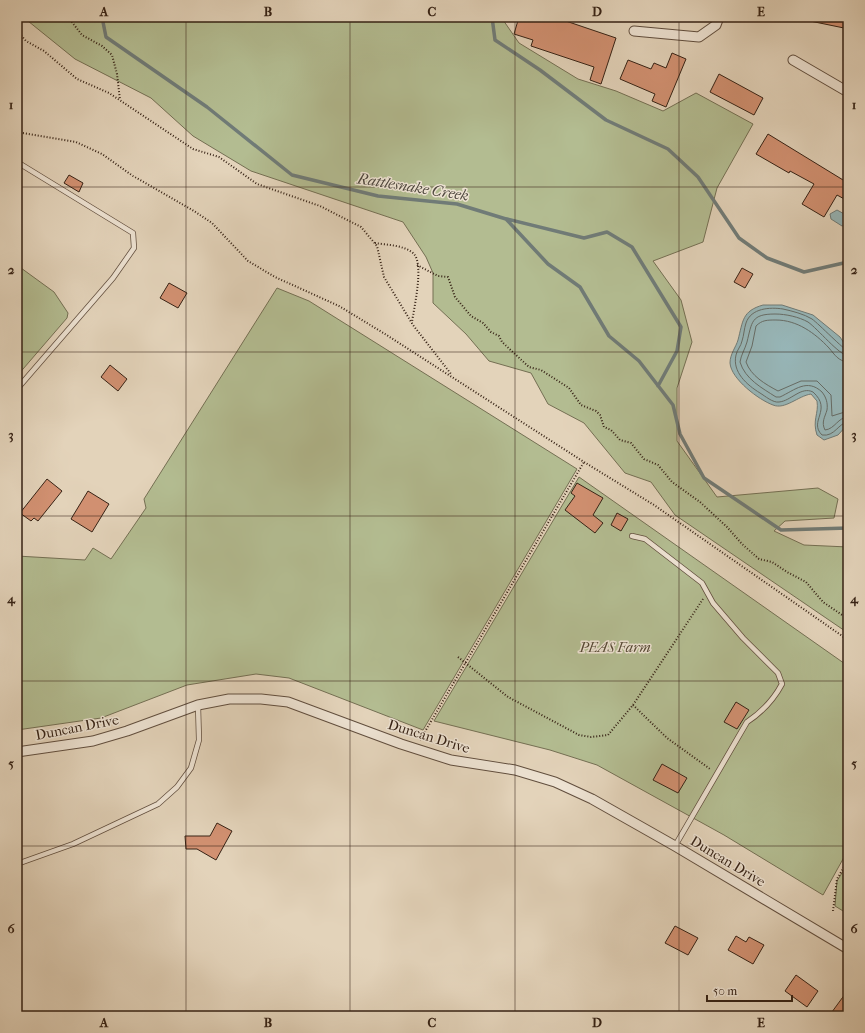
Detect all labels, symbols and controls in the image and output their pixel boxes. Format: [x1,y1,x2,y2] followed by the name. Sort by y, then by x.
[99,4,109,19] text: A
[264,4,273,19] text: B
[428,4,437,19] text: C
[592,4,602,19] text: D
[757,4,765,19] text: E
[9,97,14,112] text: 1
[852,97,857,112] text: 1
[355,169,470,205] water label: Rattlesnake Creek
[8,262,15,277] text: 2
[851,262,858,277] text: 2
[8,427,14,443] text: 3
[851,427,857,443] text: 3
[6,591,16,607] text: 4
[849,591,859,607] text: 4
[578,639,651,656] park label: PEAS Farm
[34,711,120,744] street label: Duncan Drive
[386,716,472,757] street label: Duncan Drive
[8,756,14,771] text: 5
[851,756,857,771] text: 5
[687,832,768,891] street label: Duncan Drive
[7,921,15,936] text: 6
[850,921,858,936] text: 6
[707,977,792,1003] scale bar
[713,984,737,998] text: 50 m
[99,1015,109,1030] text: A
[264,1015,273,1030] text: B
[428,1015,437,1030] text: C
[592,1015,602,1030] text: D
[757,1015,765,1030] text: E

